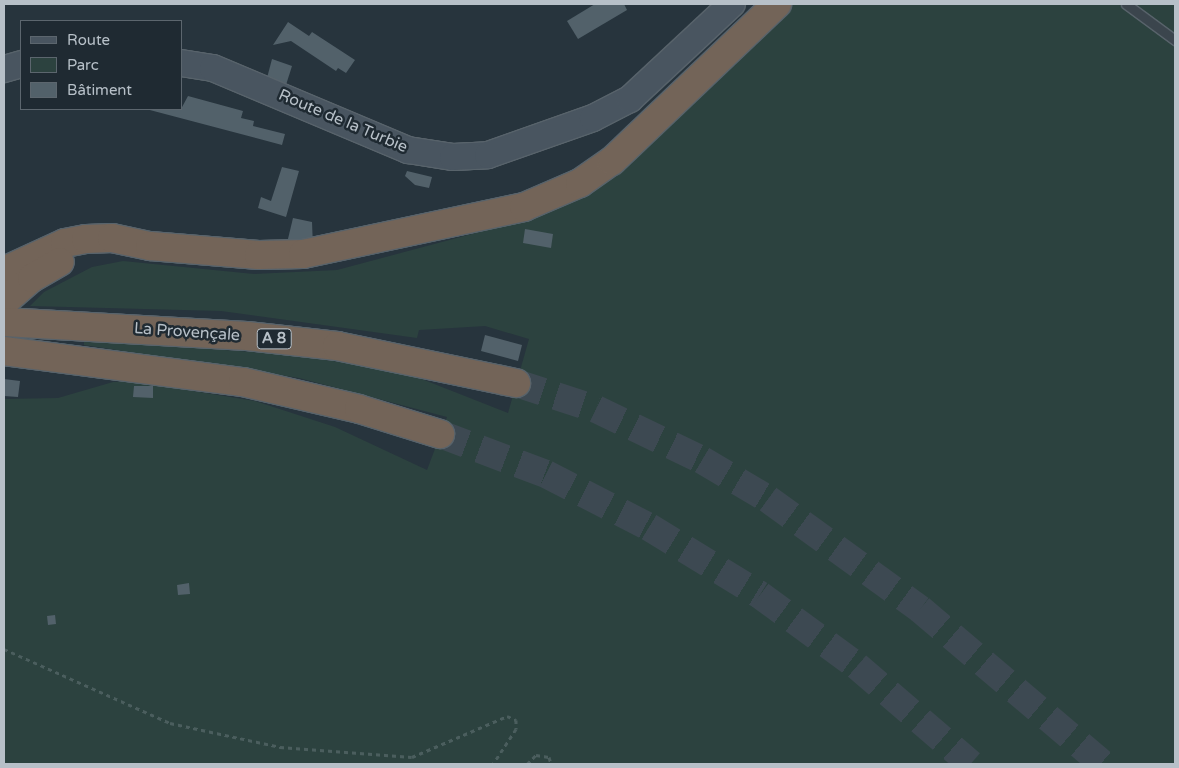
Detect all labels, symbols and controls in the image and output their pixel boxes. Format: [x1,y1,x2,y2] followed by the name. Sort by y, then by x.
[20,20,182,110] legend
[67,31,110,49] text: Route
[67,56,99,74] text: Parc
[67,81,132,99] text: Bâtiment
[276,85,410,157] street label: Route de la Turbie
[133,319,241,345] street label: La Provençale
[256,326,292,352] road number: A 8

